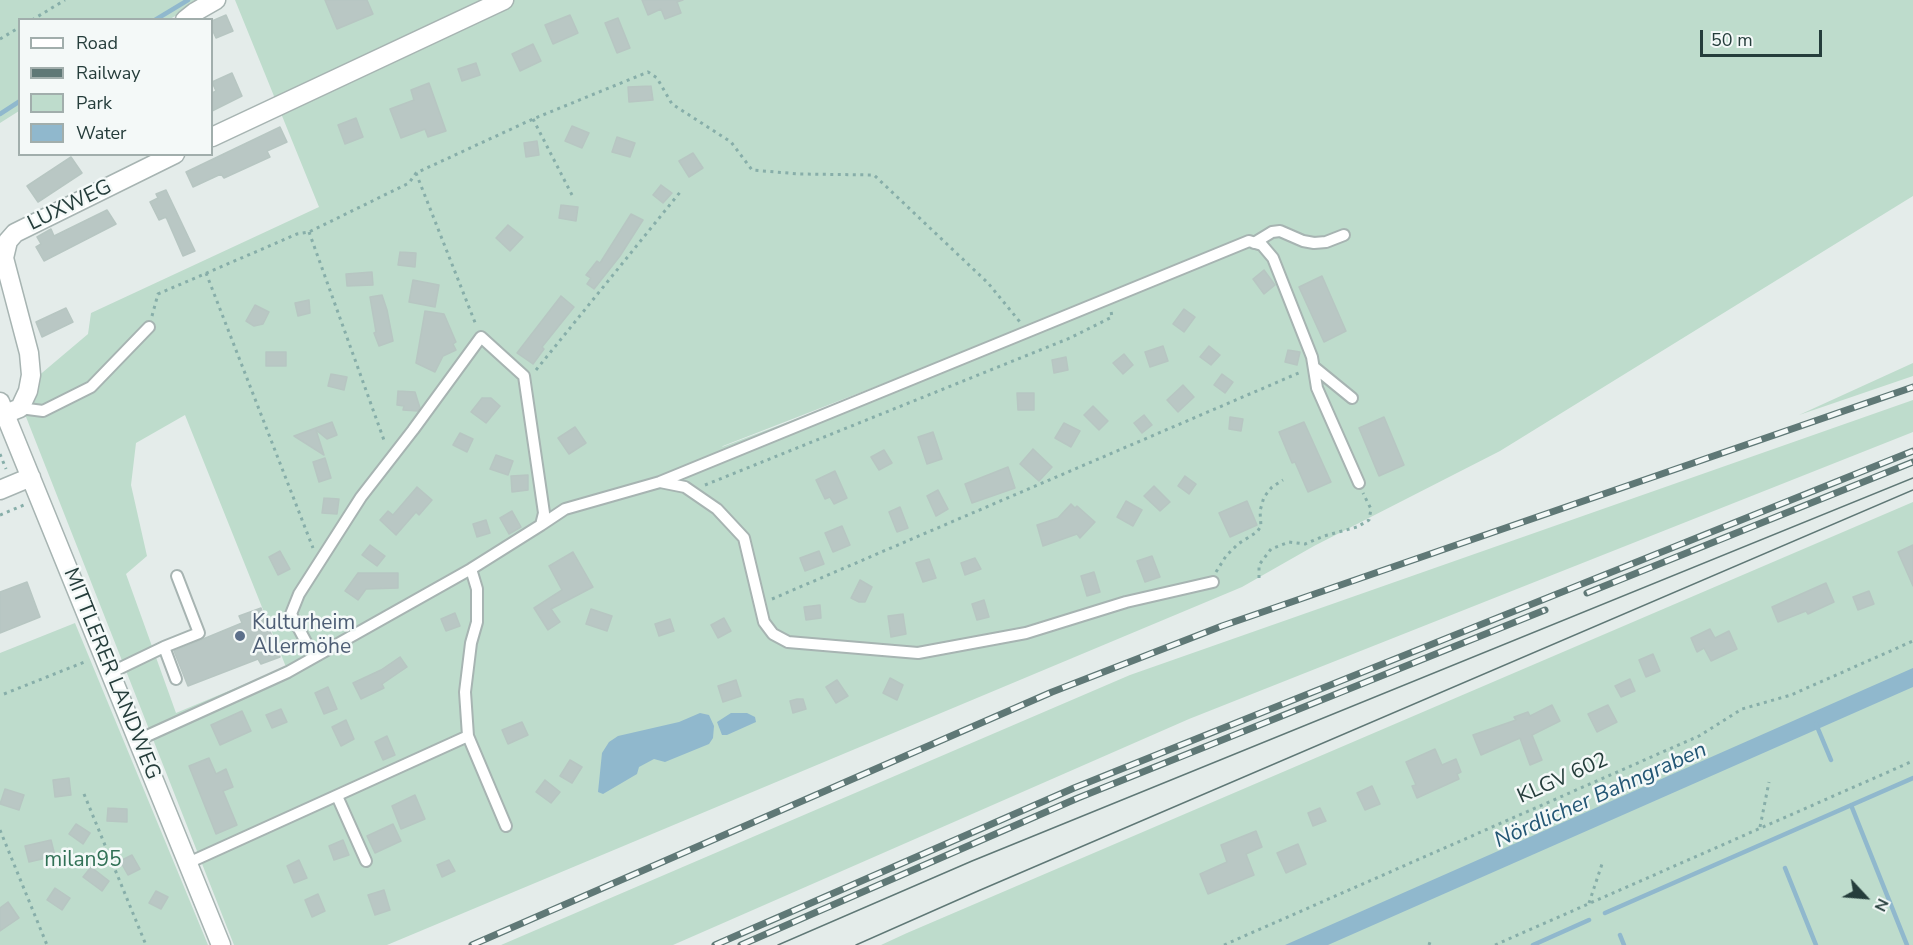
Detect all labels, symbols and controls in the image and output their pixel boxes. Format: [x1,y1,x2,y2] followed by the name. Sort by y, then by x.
[18,18,213,156] legend
[1703,18,1824,56] scale bar
[1711,28,1753,52] text: 50 m
[76,31,118,55] text: Road
[76,61,141,85] text: Railway
[76,91,112,115] text: Park
[76,121,127,145] text: Water
[24,175,116,237] street label: LUXWEG
[57,565,165,783] street label: MITTLERER LANDWEG
[252,611,355,661] place label: Kulturheim Allermöhe
[233,629,247,643] marker: Kulturheim Allermöhe
[1491,737,1711,855] water label: Nördlicher Bahngraben
[1514,748,1612,810] street label: KLGV 602
[44,848,122,874] park label: milan95
[1835,867,1895,927] north arrow
[1869,895,1894,915] text: N

